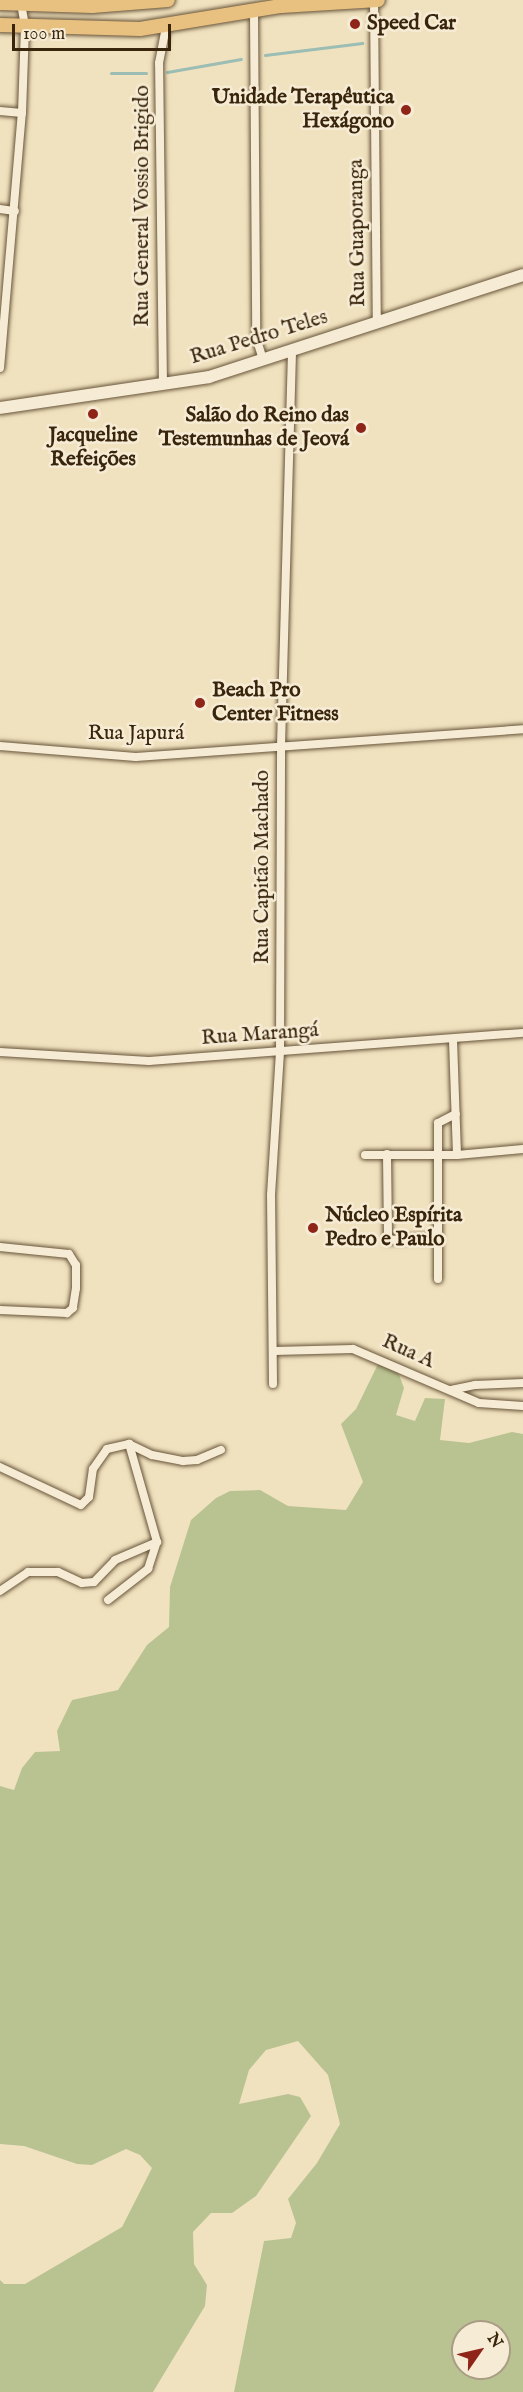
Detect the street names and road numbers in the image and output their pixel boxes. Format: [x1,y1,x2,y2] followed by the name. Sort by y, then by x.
[130,85,156,327] street label: Rua General Vossio Brigido
[344,159,372,307] street label: Rua Guaporanga
[187,305,331,371] street label: Rua Pedro Teles
[88,721,184,747] street label: Rua Japurá
[250,770,276,964] street label: Rua Capitão Machado
[200,1018,320,1052] street label: Rua Marangá
[378,1329,438,1375] street label: Rua A

